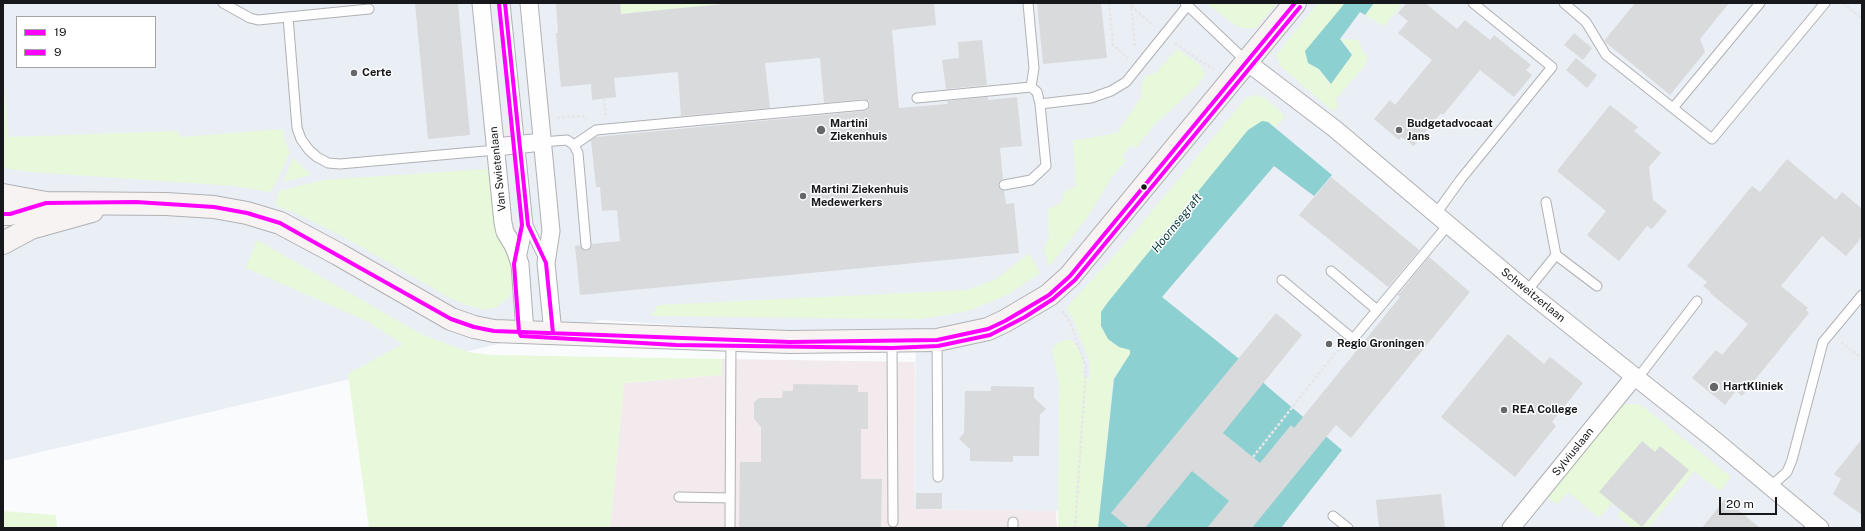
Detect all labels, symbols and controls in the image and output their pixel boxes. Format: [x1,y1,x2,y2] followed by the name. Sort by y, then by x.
[16,16,156,68] legend
[54,25,66,39] text: 19
[54,45,62,59] text: 9
[362,66,391,80] place label: Certe
[349,68,359,78] marker: Certe
[830,117,887,143] place label: Martini Ziekenhuis
[1407,117,1493,143] place label: Budgetadvocaat Jans
[815,124,827,136] marker: Martini Ziekenhuis
[1394,125,1404,135] marker: Budgetadvocaat Jans
[487,126,509,212] street label: Van Swietenlaan
[1139,182,1149,192] unlabelled marker
[811,183,909,209] place label: Martini Ziekenhuis Medewerkers
[798,191,808,201] marker: Martini Ziekenhuis Medewerkers
[1149,191,1205,255] water label: Hoornsegraft
[1498,265,1568,325] street label: Schweitzerlaan
[1337,337,1424,351] place label: Regio Groningen
[1324,339,1334,349] marker: Regio Groningen
[1723,380,1783,394] place label: HartKliniek
[1708,381,1720,393] marker: HartKliniek
[1512,403,1577,417] place label: REA College
[1499,405,1509,415] marker: REA College
[1549,425,1597,479] street label: Sylviuslaan
[1721,489,1779,515] scale bar
[1726,497,1754,511] text: 20 m

